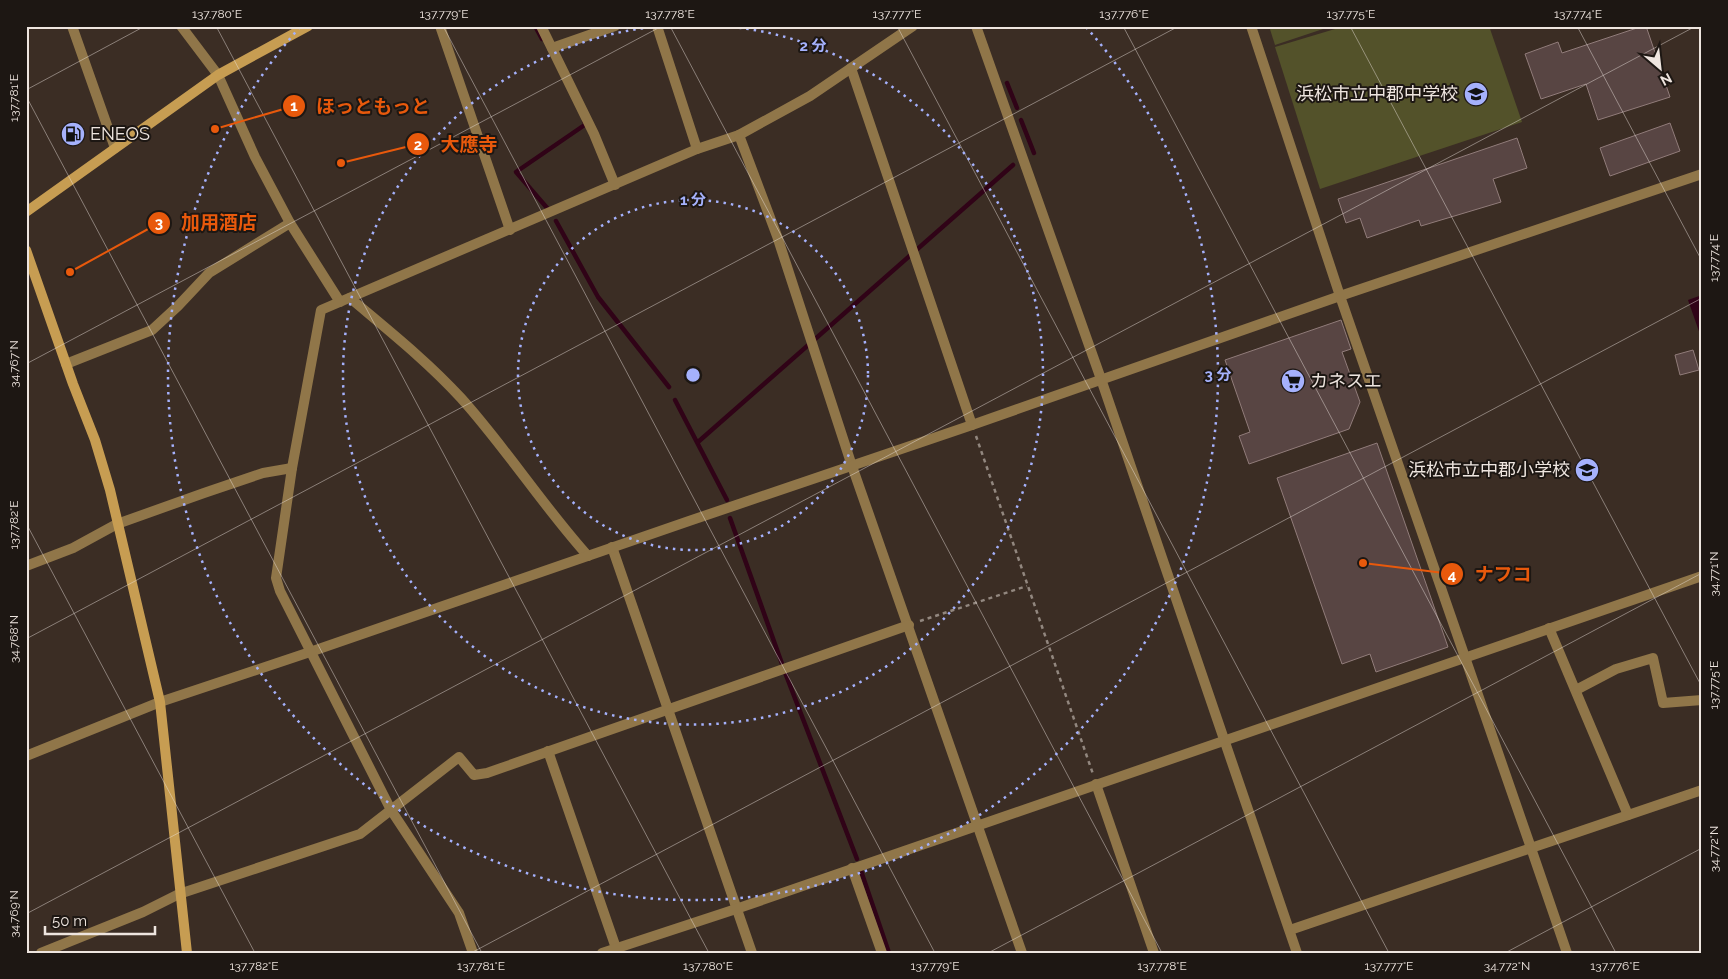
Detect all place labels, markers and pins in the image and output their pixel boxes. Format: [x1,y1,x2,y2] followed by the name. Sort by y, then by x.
[1463,81,1489,107] school or university icon: 浜松市立中郡中学校
[1296,83,1458,104] place label: 浜松市立中郡中学校
[281,89,440,123] callout: ほっともっと
[60,121,86,147] fuel station icon: ENEOS
[90,123,150,144] place label: ENEOS
[405,127,507,161] callout: 大應寺
[146,206,267,240] callout: 加用酒店
[684,366,702,384] centre of rings
[1280,368,1306,394] supermarket icon: カネスエ
[1310,370,1382,391] place label: カネスエ
[1574,457,1600,483] school or university icon: 浜松市立中郡小学校
[1408,459,1570,480] place label: 浜松市立中郡小学校
[1440,557,1542,591] callout: ナフコ

